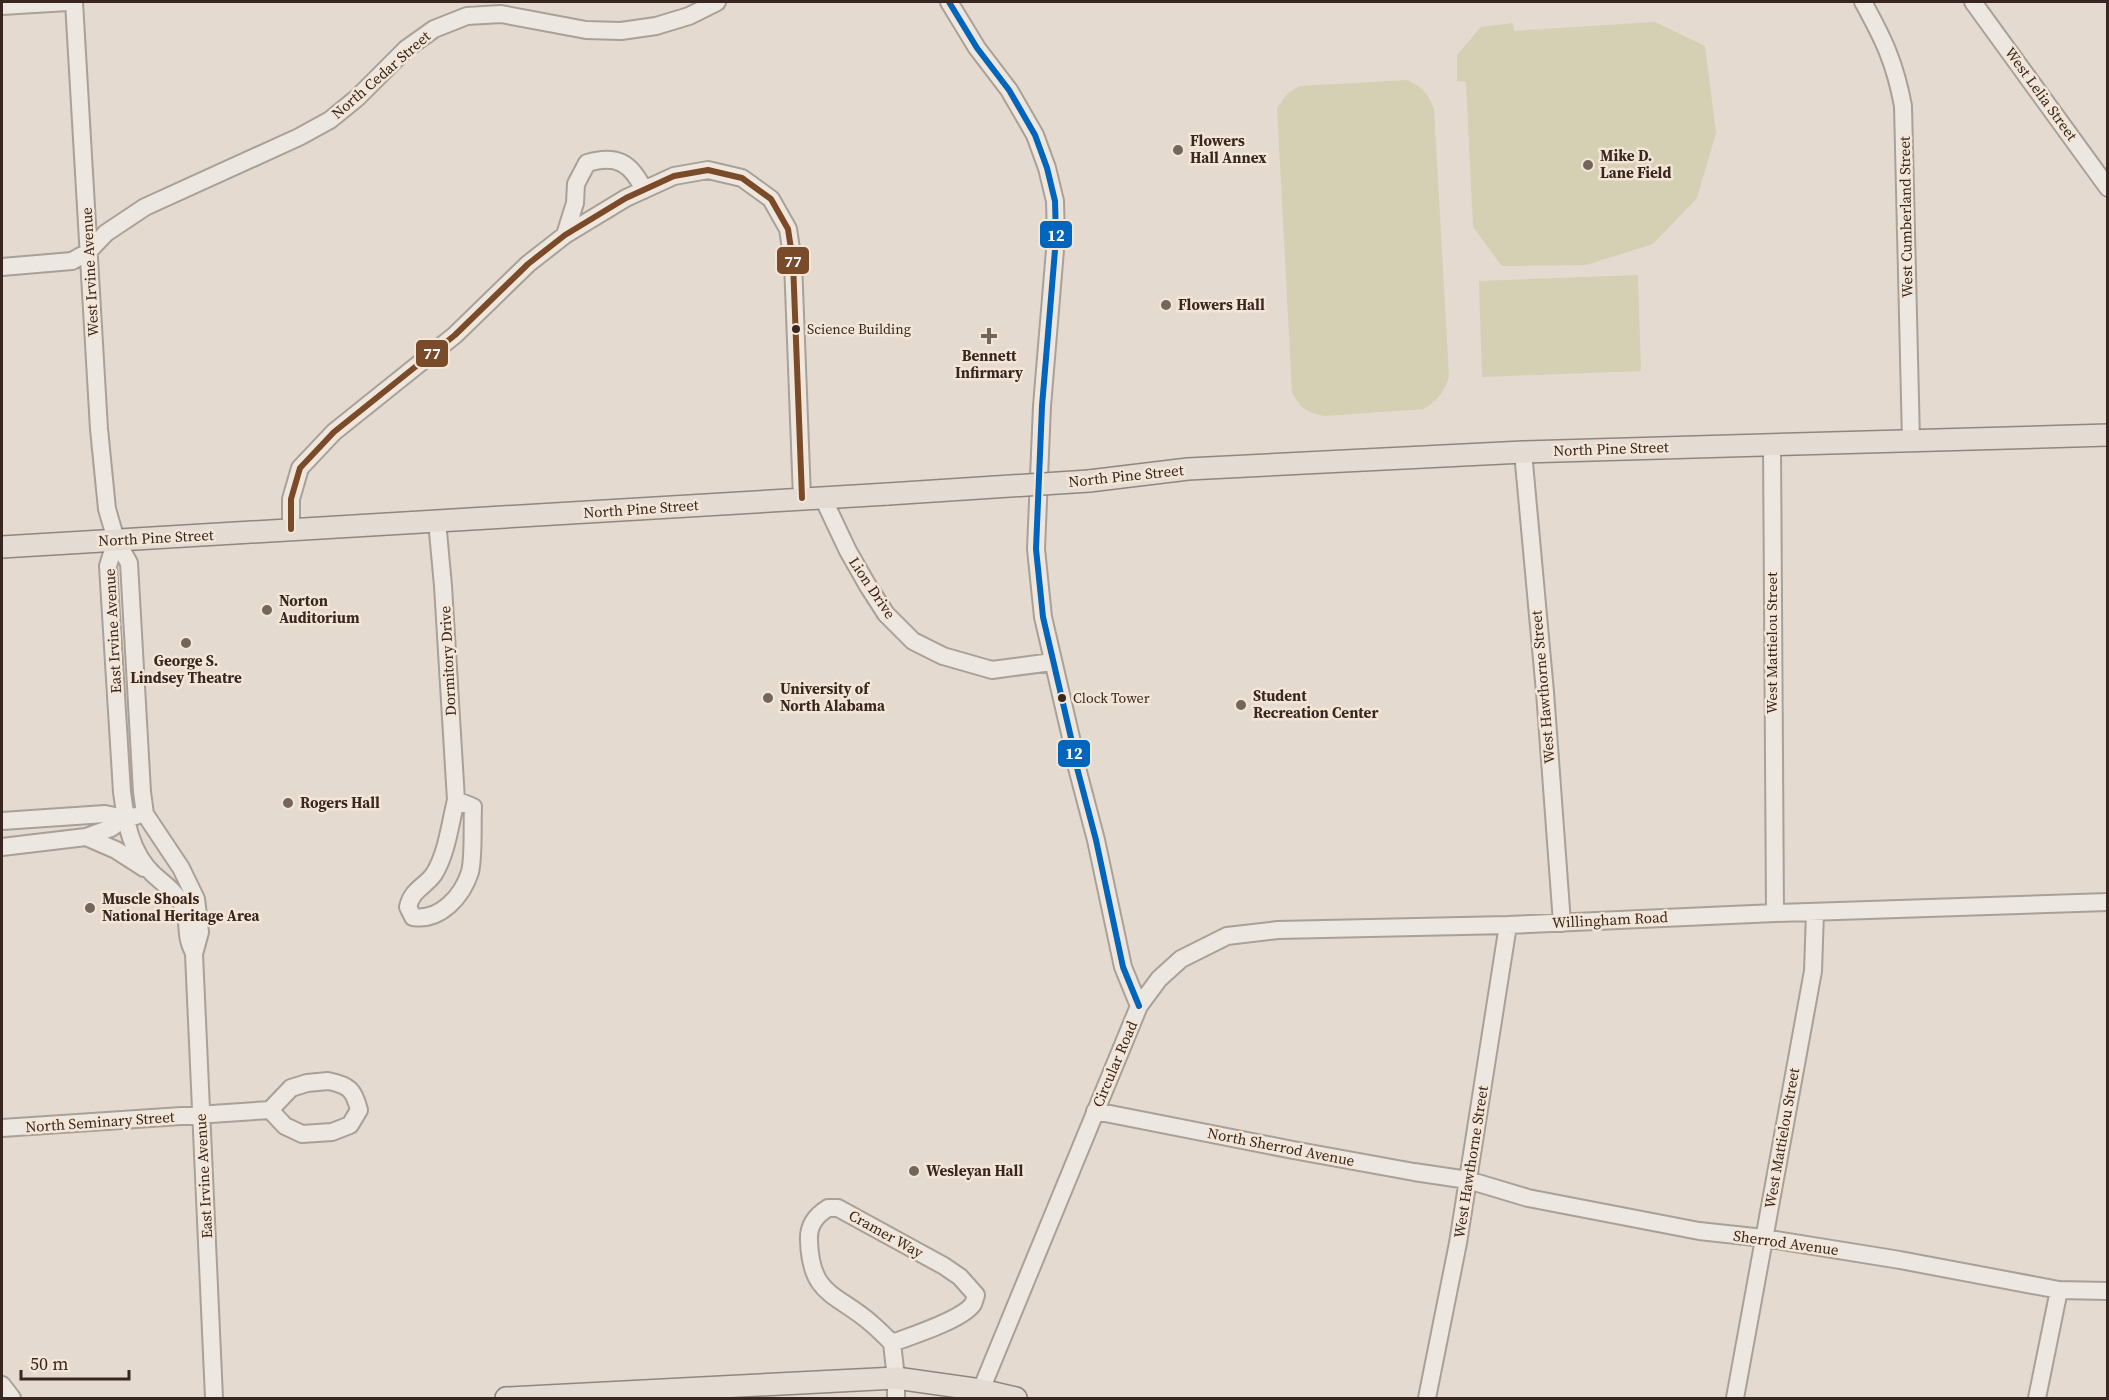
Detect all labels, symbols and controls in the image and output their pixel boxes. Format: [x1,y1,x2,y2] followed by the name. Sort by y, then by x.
[327,26,435,123] street label: North Cedar Street
[2000,43,2083,145] street label: West Lelia Street
[1190,130,1267,168] place label: Flowers Hall Annex
[1894,136,1917,298] street label: West Cumberland Street
[1171,143,1185,157] marker: Flowers Hall Annex
[1600,145,1671,183] place label: Mike D. Lane Field
[1581,158,1595,172] marker: Mike D. Lane Field
[76,206,103,337] street label: West Irvine Avenue
[1039,220,1073,249] line badge: 12
[1047,224,1065,246] text: 12
[776,246,810,275] line badge: 77
[784,250,802,272] text: 77
[1178,294,1265,315] place label: Flowers Hall
[1159,298,1173,312] marker: Flowers Hall
[807,319,911,339] place label: Science Building
[790,323,802,335] marker: Science Building
[980,327,998,345] marker: Bennett Infirmary
[415,339,449,368] line badge: 77
[423,342,441,364] text: 77
[955,345,1023,383] place label: Bennett Infirmary
[1553,436,1669,461] street label: North Pine Street
[1067,459,1185,492] street label: North Pine Street
[583,494,699,523] street label: North Pine Street
[98,524,214,551] street label: North Pine Street
[844,553,901,623] street label: Lion Drive
[99,568,126,694] street label: East Irvine Avenue
[1761,572,1782,714] street label: West Mattielou Street
[279,590,360,628] place label: Norton Auditorium
[260,603,274,617] marker: Norton Auditorium
[434,605,461,717] street label: Dormitory Drive
[1525,609,1560,765] street label: West Hawthorne Street
[179,636,193,650] marker: George S. Lindsey Theatre
[130,650,242,688] place label: George S. Lindsey Theatre
[780,678,886,716] place label: University of North Alabama
[1253,685,1378,723] place label: Student Recreation Center
[1073,688,1150,708] place label: Clock Tower
[761,691,775,705] marker: University of North Alabama
[1056,692,1068,704] marker: Clock Tower
[1234,698,1248,712] marker: Student Recreation Center
[1057,739,1091,768] line badge: 12
[1065,742,1083,764] text: 12
[300,792,380,813] place label: Rogers Hall
[281,796,295,810] marker: Rogers Hall
[102,888,260,926] place label: Muscle Shoals National Heritage Area
[83,901,97,915] marker: Muscle Shoals National Heritage Area
[1551,906,1669,933] street label: Willingham Road
[1087,1017,1142,1110] street label: Circular Road
[1759,1066,1804,1210] street label: West Mattielou Street
[1448,1084,1493,1240] street label: West Hawthorne Street
[25,1106,175,1137] street label: North Seminary Street
[190,1113,217,1239] street label: East Irvine Avenue
[1206,1122,1357,1171] street label: North Sherrod Avenue
[926,1160,1023,1181] place label: Wesleyan Hall
[907,1164,921,1178] marker: Wesleyan Hall
[845,1204,928,1263] street label: Cramer Way
[1732,1225,1840,1260] street label: Sherrod Avenue
[21,1343,129,1381] scale bar
[30,1351,68,1376] text: 50 m

